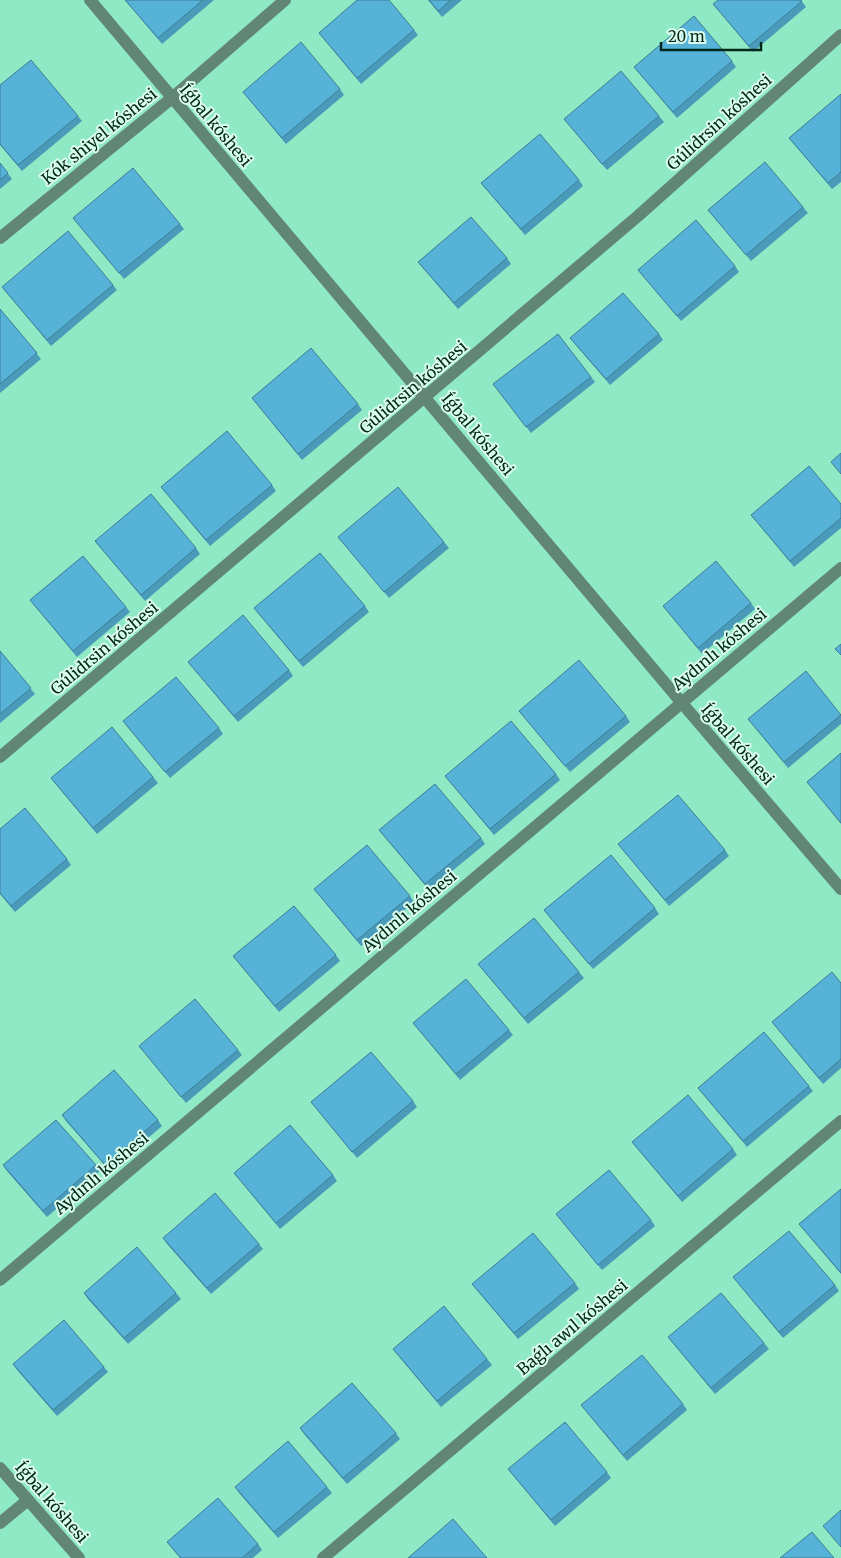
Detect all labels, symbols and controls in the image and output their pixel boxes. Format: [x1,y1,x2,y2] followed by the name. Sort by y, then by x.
[661,20,761,52] scale bar
[668,27,705,46] text: 20 m
[662,70,776,174] street label: Gúlidrsin kóshesi
[176,80,256,170] street label: Íǵbal kóshesi
[37,83,161,189] street label: Kók shiyel kóshesi
[355,336,471,438] street label: Gúlidrsin kóshesi
[438,389,518,479] street label: Íǵbal kóshesi
[46,597,162,699] street label: Gúlidrsin kóshesi
[667,604,770,695] street label: Aydınlı kóshesi
[697,699,779,789] street label: Íǵbal kóshesi
[357,866,460,957] street label: Aydınlı kóshesi
[49,1128,152,1219] street label: Aydınlı kóshesi
[513,1275,631,1379] street label: Baǵlı awıl kóshesi
[11,1457,93,1547] street label: Íǵbal kóshesi

